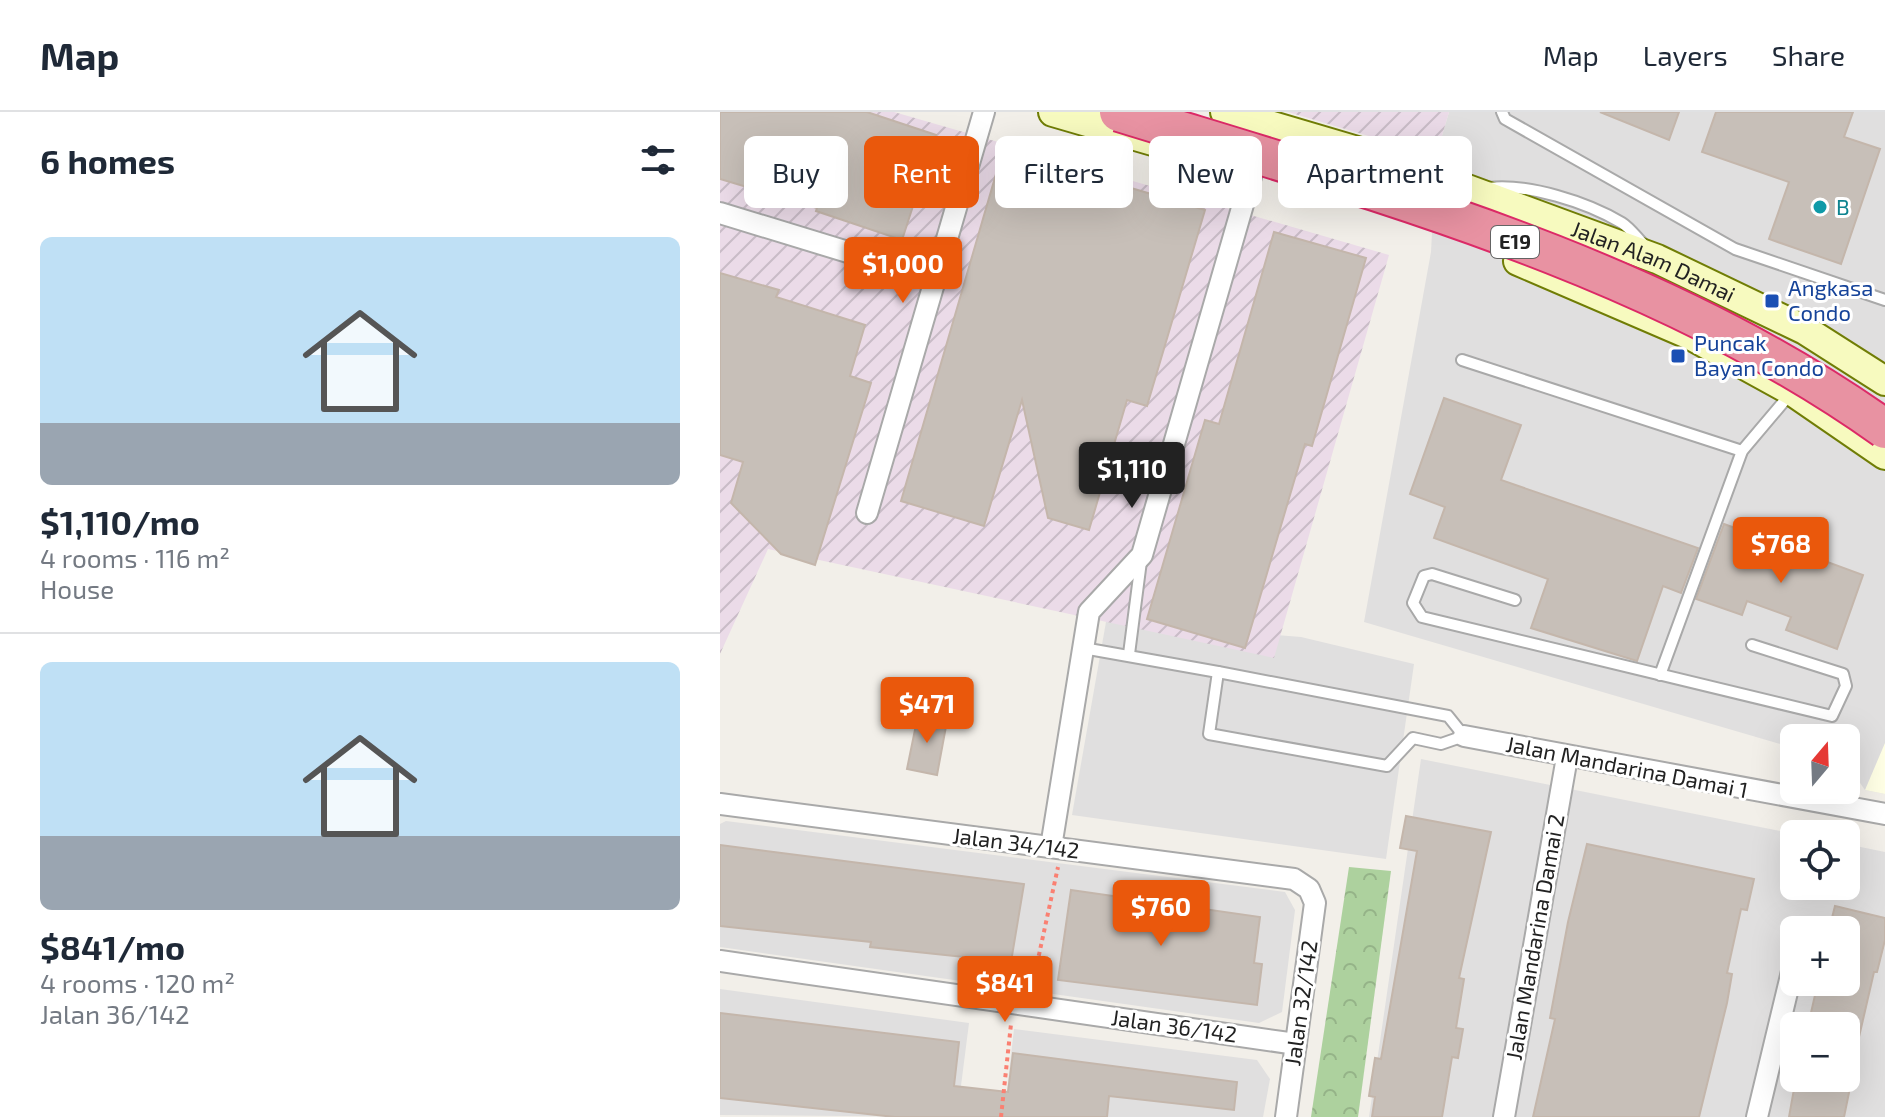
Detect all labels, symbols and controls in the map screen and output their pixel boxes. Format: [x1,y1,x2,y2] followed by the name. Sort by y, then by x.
[40,32,119,78] text: Map
[1543,38,1599,72] text: Map
[1643,38,1728,72] text: Layers
[1772,38,1845,72] text: Share
[744,136,848,208] chip: Buy
[864,136,979,208] chip: Rent
[995,136,1133,208] chip: Filters
[1149,136,1262,208] chip: New
[1278,136,1472,208] chip: Apartment
[636,138,680,182] icon: filters
[40,140,175,181] text: 6 homes
[1836,193,1850,219] place label: B
[1811,198,1829,216] marker: B
[1568,215,1740,307] street label: Jalan Alam Damai
[1491,226,1539,258] road number: E19
[838,237,968,305] pin: $1,000
[862,247,944,278] text: $1,000
[1788,274,1873,325] place label: Angkasa Condo
[288,289,432,433] icon: home
[1763,292,1781,310] marker: Angkasa Condo
[1694,329,1824,380] place label: Puncak Bayan Condo
[1669,347,1687,365] marker: Puncak Bayan Condo
[1067,442,1197,510] pin: $1,110
[1097,452,1167,483] text: $1,110
[40,501,200,542] text: $1,110/mo
[1734,517,1828,585] pin: $768
[1751,527,1811,558] text: $768
[40,542,230,573] text: 4 rooms · 116 m²
[40,573,114,604] text: House
[880,677,974,745] pin: $471
[899,687,955,718] text: $471
[288,714,432,858] icon: home
[1780,724,1860,804] north arrow
[1780,724,1860,1092] map controls
[1504,730,1750,802] street label: Jalan Mandarina Damai 1
[1500,812,1568,1062] street label: Jalan Mandarina Damai 2
[1780,820,1860,900] button: locate
[951,821,1081,863] street label: Jalan 34/142
[1114,880,1208,948] pin: $760
[1131,890,1191,921] text: $760
[1780,916,1860,996] button: +
[40,926,185,967] text: $841/mo
[1278,938,1322,1067] street label: Jalan 32/142
[958,956,1052,1024] pin: $841
[975,966,1035,997] text: $841
[40,967,235,998] text: 4 rooms · 120 m²
[40,998,190,1029] text: Jalan 36/142
[1110,1003,1239,1047] street label: Jalan 36/142
[1780,1012,1860,1092] button: −

